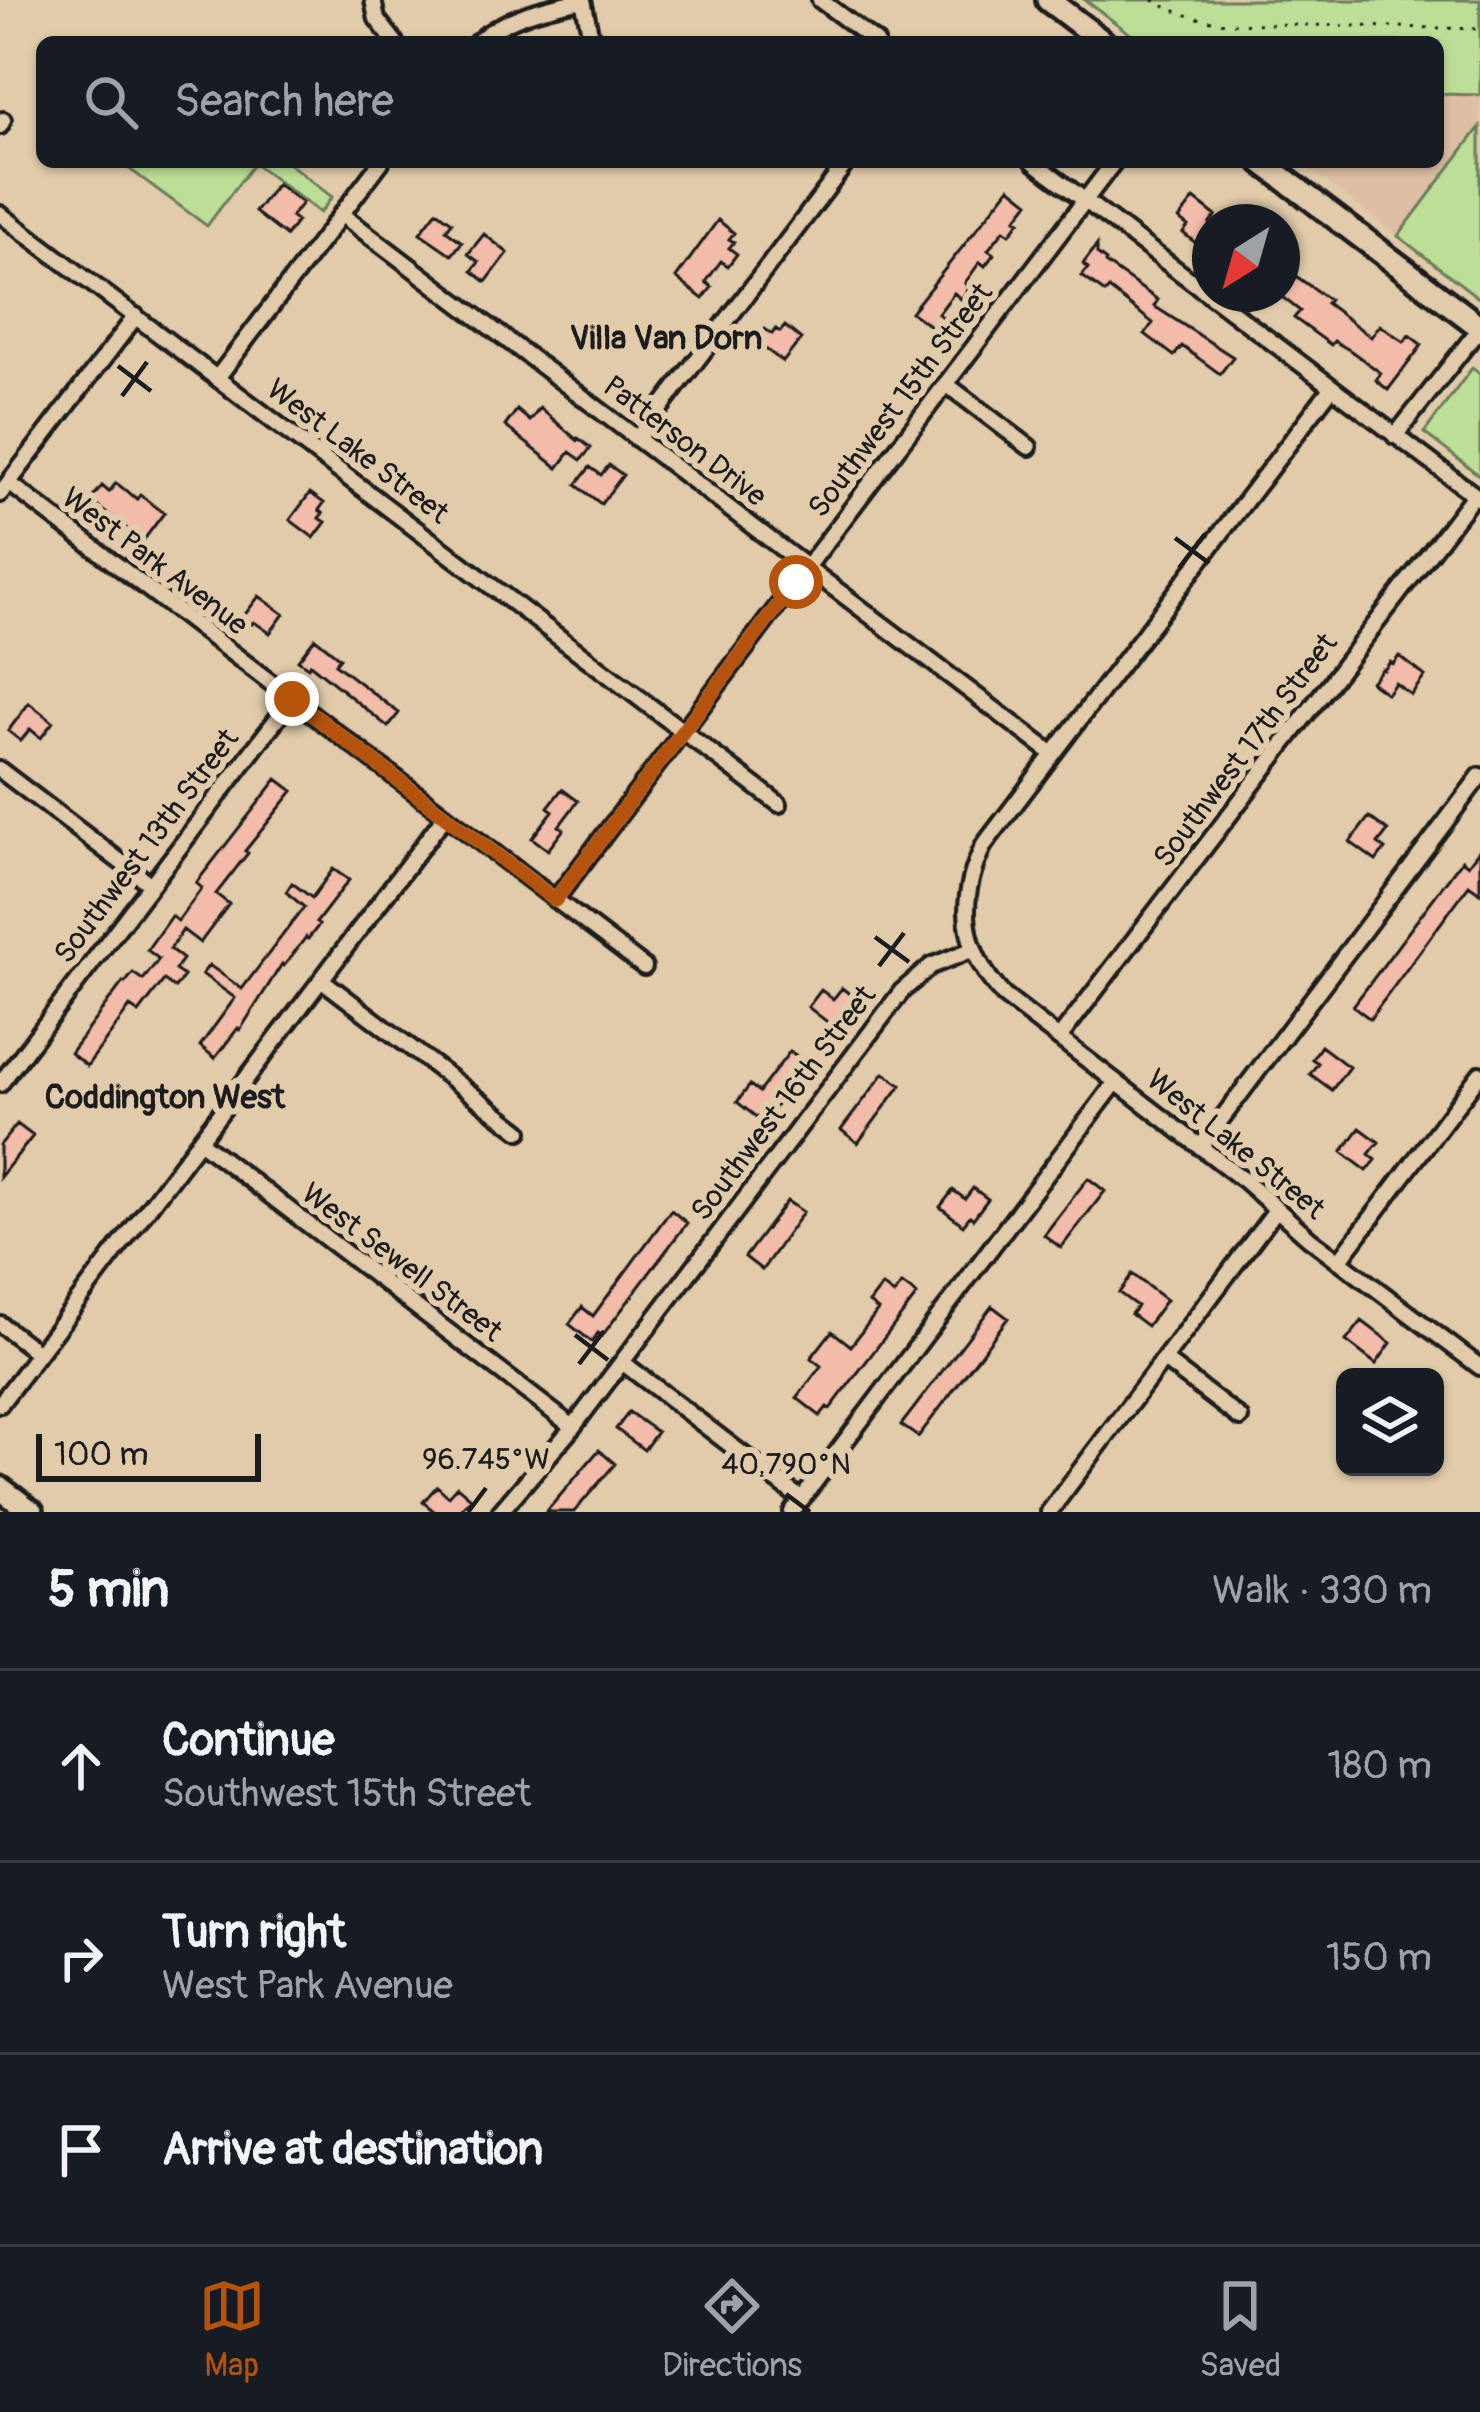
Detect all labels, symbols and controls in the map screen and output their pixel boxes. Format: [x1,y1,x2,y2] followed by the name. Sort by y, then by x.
[36,36,1444,168] search box
[78,69,144,135] icon: search
[174,74,394,130] text: Search here
[1192,204,1300,312] north arrow
[800,275,1001,525] street label: Southwest 15th Street
[570,318,762,359] district label: Villa Van Dorn
[596,368,774,515] street label: Patterson Drive
[259,371,457,532] street label: West Lake Street
[54,479,255,644] street label: West Park Avenue
[769,555,823,609] route start
[1145,625,1346,875] street label: Southwest 17th Street
[265,672,319,726] route end
[46,721,247,971] street label: Southwest 13th Street
[683,978,885,1228] street label: Southwest 16th Street
[1139,1061,1333,1228] street label: West Lake Street
[45,1077,286,1118] district label: Coddington West
[294,1175,510,1351] street label: West Sewell Street
[1336,1368,1444,1476] map controls
[1336,1368,1444,1476] button: layers
[36,1428,261,1481] scale bar
[54,1434,148,1475] text: 100 m
[422,1441,550,1478] text: 96.745°W
[721,1446,851,1483] text: 40.790°N
[48,1558,169,1622] text: 5 min
[1212,1566,1432,1615] text: Walk · 330 m
[162,1713,335,1769] text: Continue
[48,1733,114,1799] icon: ahead
[1327,1741,1432,1790] text: 180 m
[162,1769,531,1818] text: Southwest 15th Street
[162,1905,346,1961] text: Turn right
[48,1925,114,1991] icon: right
[1326,1933,1432,1982] text: 150 m
[162,1961,453,2010] text: West Park Avenue
[48,2117,114,2183] icon: arrive
[162,2122,543,2178] text: Arrive at destination
[199,2273,265,2386] tab: Map
[662,2273,802,2386] tab: Directions
[1199,2273,1281,2386] tab: Saved

